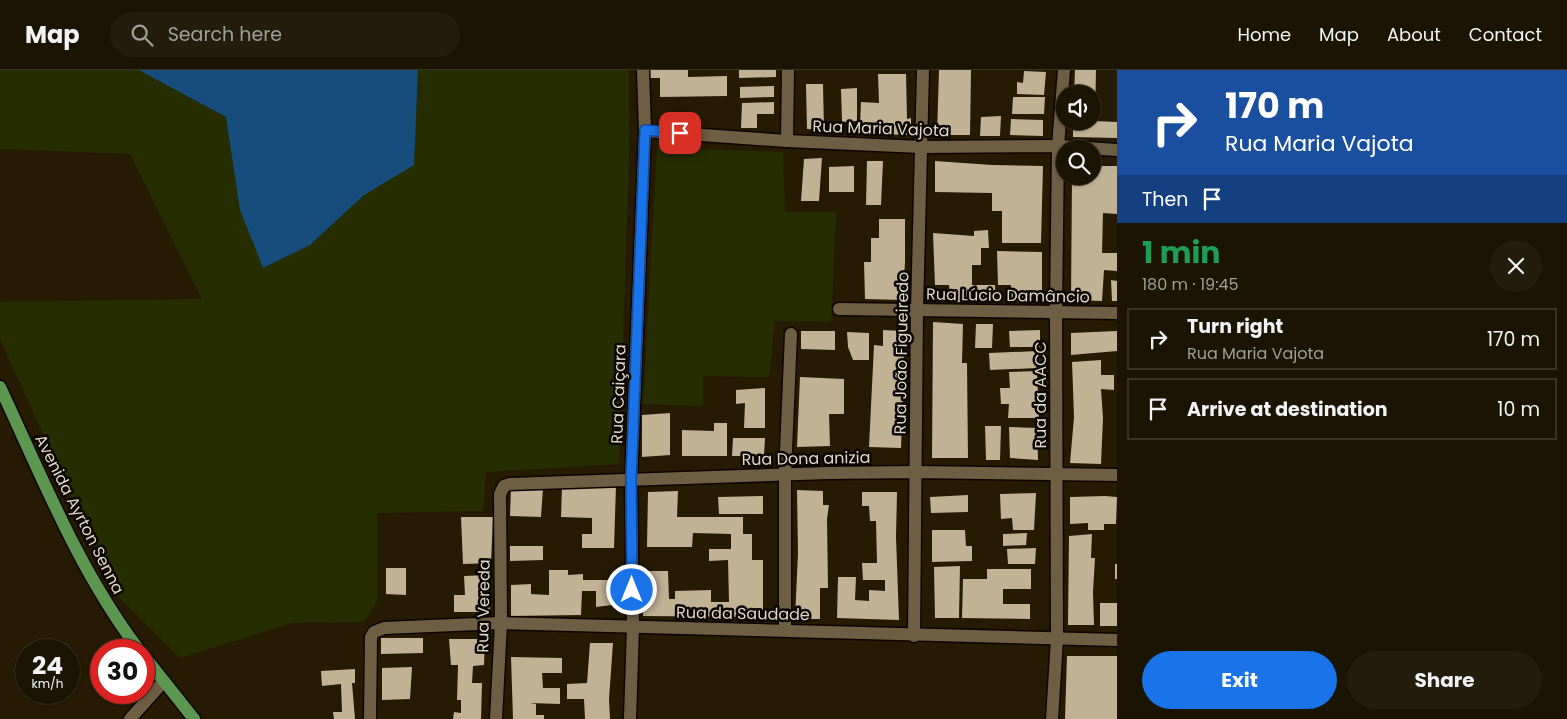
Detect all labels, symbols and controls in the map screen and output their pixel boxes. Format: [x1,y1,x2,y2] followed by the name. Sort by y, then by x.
[110,12,460,57] search box
[25,18,80,51] text: Map
[128,21,156,49] icon: search
[168,21,282,48] text: Search here
[1237,22,1291,47] text: Home
[1319,22,1359,47] text: Map
[1387,22,1441,47] text: About
[1469,22,1542,47] text: Contact
[1225,81,1324,130] text: 170 m
[1056,85,1101,185] map controls
[1056,85,1101,130] button: sound
[1142,90,1207,155] icon: right
[659,112,701,154] pin
[812,115,950,142] street label: Rua Maria Vajota
[666,119,694,147] icon: arrive
[1225,128,1414,159] text: Rua Maria Vajota
[1056,140,1101,185] button: search
[1198,185,1226,213] icon: arrive
[1142,186,1188,213] text: Then
[1142,231,1220,274] text: 1 min
[1490,240,1542,292] button: close
[889,271,914,435] street label: Rua João Figueiredo
[1142,273,1239,296] text: 180 m · 19:45
[926,283,1090,308] street label: Rua Lúcio Damâncio
[1187,313,1283,340] text: Turn right
[1144,325,1172,353] icon: right
[1487,326,1540,353] text: 170 m
[1029,341,1052,449] street label: Rua da AACC
[1187,342,1324,365] text: Rua Maria Vajota
[605,344,632,444] street label: Rua Caiçara
[1144,395,1172,423] icon: arrive
[1187,396,1388,423] text: Arrive at destination
[1497,396,1540,423] text: 10 m
[29,430,130,598] street label: Avenida Ayrton Senna
[741,446,871,471] street label: Rua Dona anizia
[471,559,496,653] street label: Rua Vereda
[605,563,657,615] position arrow
[676,601,810,626] street label: Rua da Saudade
[90,639,155,704] speed limit sign: 30
[32,648,63,683] text: 24
[1142,651,1337,709] button: Exit
[1347,651,1542,709] button: Share
[32,675,63,692] text: km/h

